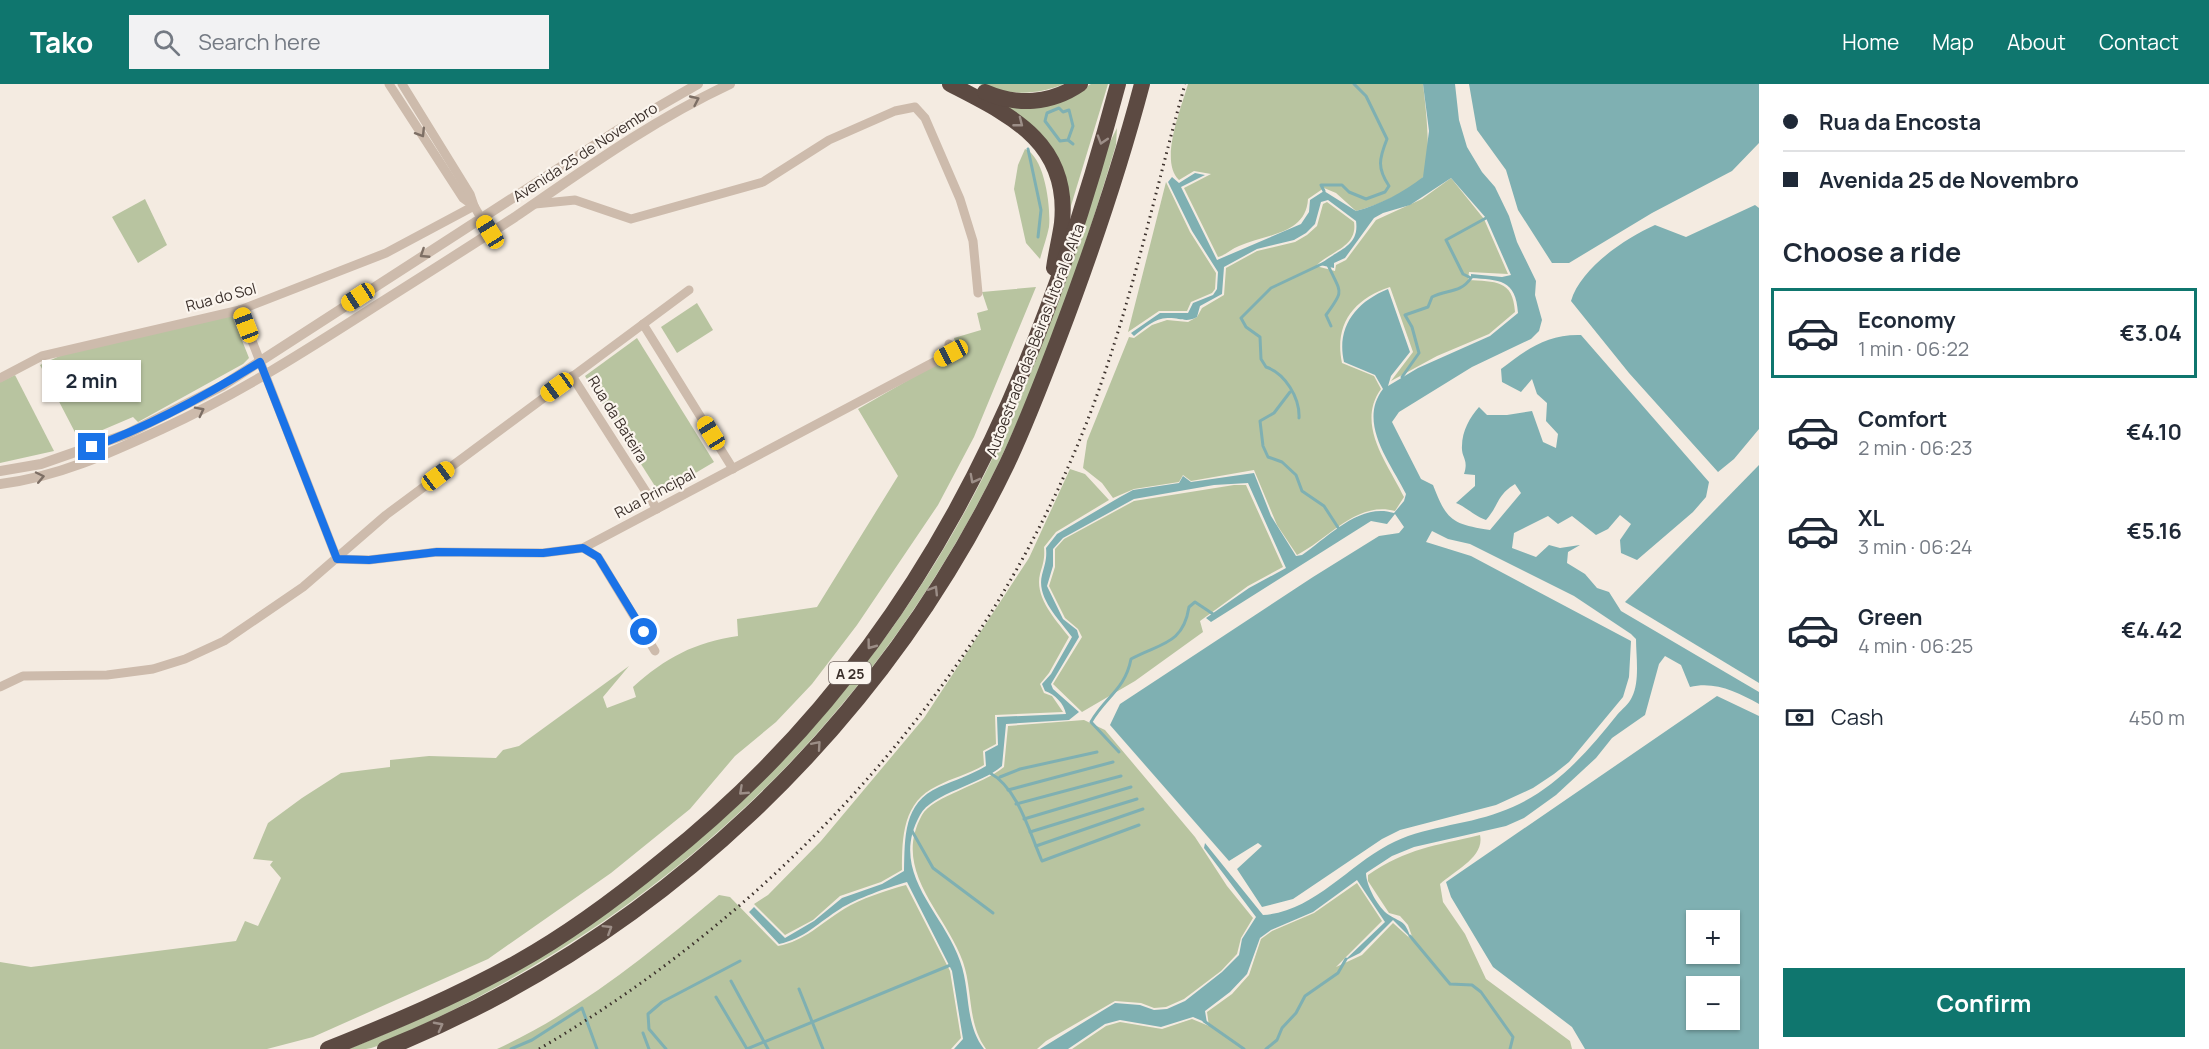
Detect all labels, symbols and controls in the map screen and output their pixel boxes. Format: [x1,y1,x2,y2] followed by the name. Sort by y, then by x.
[129,15,549,69] search box
[30,23,93,61] text: Tako
[150,26,183,59] icon: search
[198,27,321,57] text: Search here
[1842,28,1899,56] text: Home
[1932,28,1974,56] text: Map
[2007,28,2066,56] text: About
[2099,28,2179,56] text: Contact
[689,96,700,108] one-way arrow
[509,97,662,207] street label: Avenida 25 de Novembro
[1819,107,1981,137] text: Rua da Encosta
[1012,115,1023,126] one-way arrow
[413,127,425,137] one-way arrow
[1097,134,1110,145] one-way arrow
[1819,165,2079,195] text: Avenida 25 de Novembro
[473,212,507,252] car
[981,220,1089,460] street label: Autoestrada das Beiras Litoral e Alta
[1783,233,1961,270] text: Choose a ride
[420,246,430,258] one-way arrow
[183,278,259,316] street label: Rua do Sol
[338,280,378,314] car
[231,305,261,345] car
[1858,305,1956,335] text: Economy
[1786,306,1840,360] icon: car
[2120,318,2182,348] text: €3.04
[1858,335,1969,362] text: 1 min · 06:22
[931,337,971,369] car
[42,360,142,402] callout: 2 min
[65,367,118,394] text: 2 min
[537,369,577,405] car
[583,372,653,466] street label: Rua da Bateira
[1858,404,1947,434] text: Comfort
[1786,405,1840,459] icon: car
[194,407,205,418] one-way arrow
[694,413,728,453] car
[2126,417,2182,447] text: €4.10
[78,433,105,460] route end
[1858,434,1973,461] text: 2 min · 06:23
[418,458,458,494] car
[611,463,699,523] street label: Rua Principal
[34,471,44,484] one-way arrow
[969,473,981,484] one-way arrow
[1858,503,1884,533] text: XL
[1786,504,1840,558] icon: car
[2127,516,2182,546] text: €5.16
[1858,533,1972,560] text: 3 min · 06:24
[927,586,939,596] one-way arrow
[1858,602,1923,632] text: Green
[1786,603,1840,657] icon: car
[2121,615,2182,645] text: €4.42
[630,618,657,645] route start
[1858,632,1973,659] text: 4 min · 06:25
[868,638,879,649] one-way arrow
[829,662,871,684] road number: A 25
[1783,701,1816,734] icon: cash
[1831,702,1884,732] text: Cash
[2129,704,2185,731] text: 450 m
[810,741,821,752] one-way arrow
[739,784,749,795] one-way arrow
[1686,910,1740,1030] map controls
[1686,910,1740,964] button: +
[601,925,612,936] one-way arrow
[1783,968,2185,1037] button: Confirm
[1686,976,1740,1030] button: −
[433,1022,444,1033] one-way arrow

